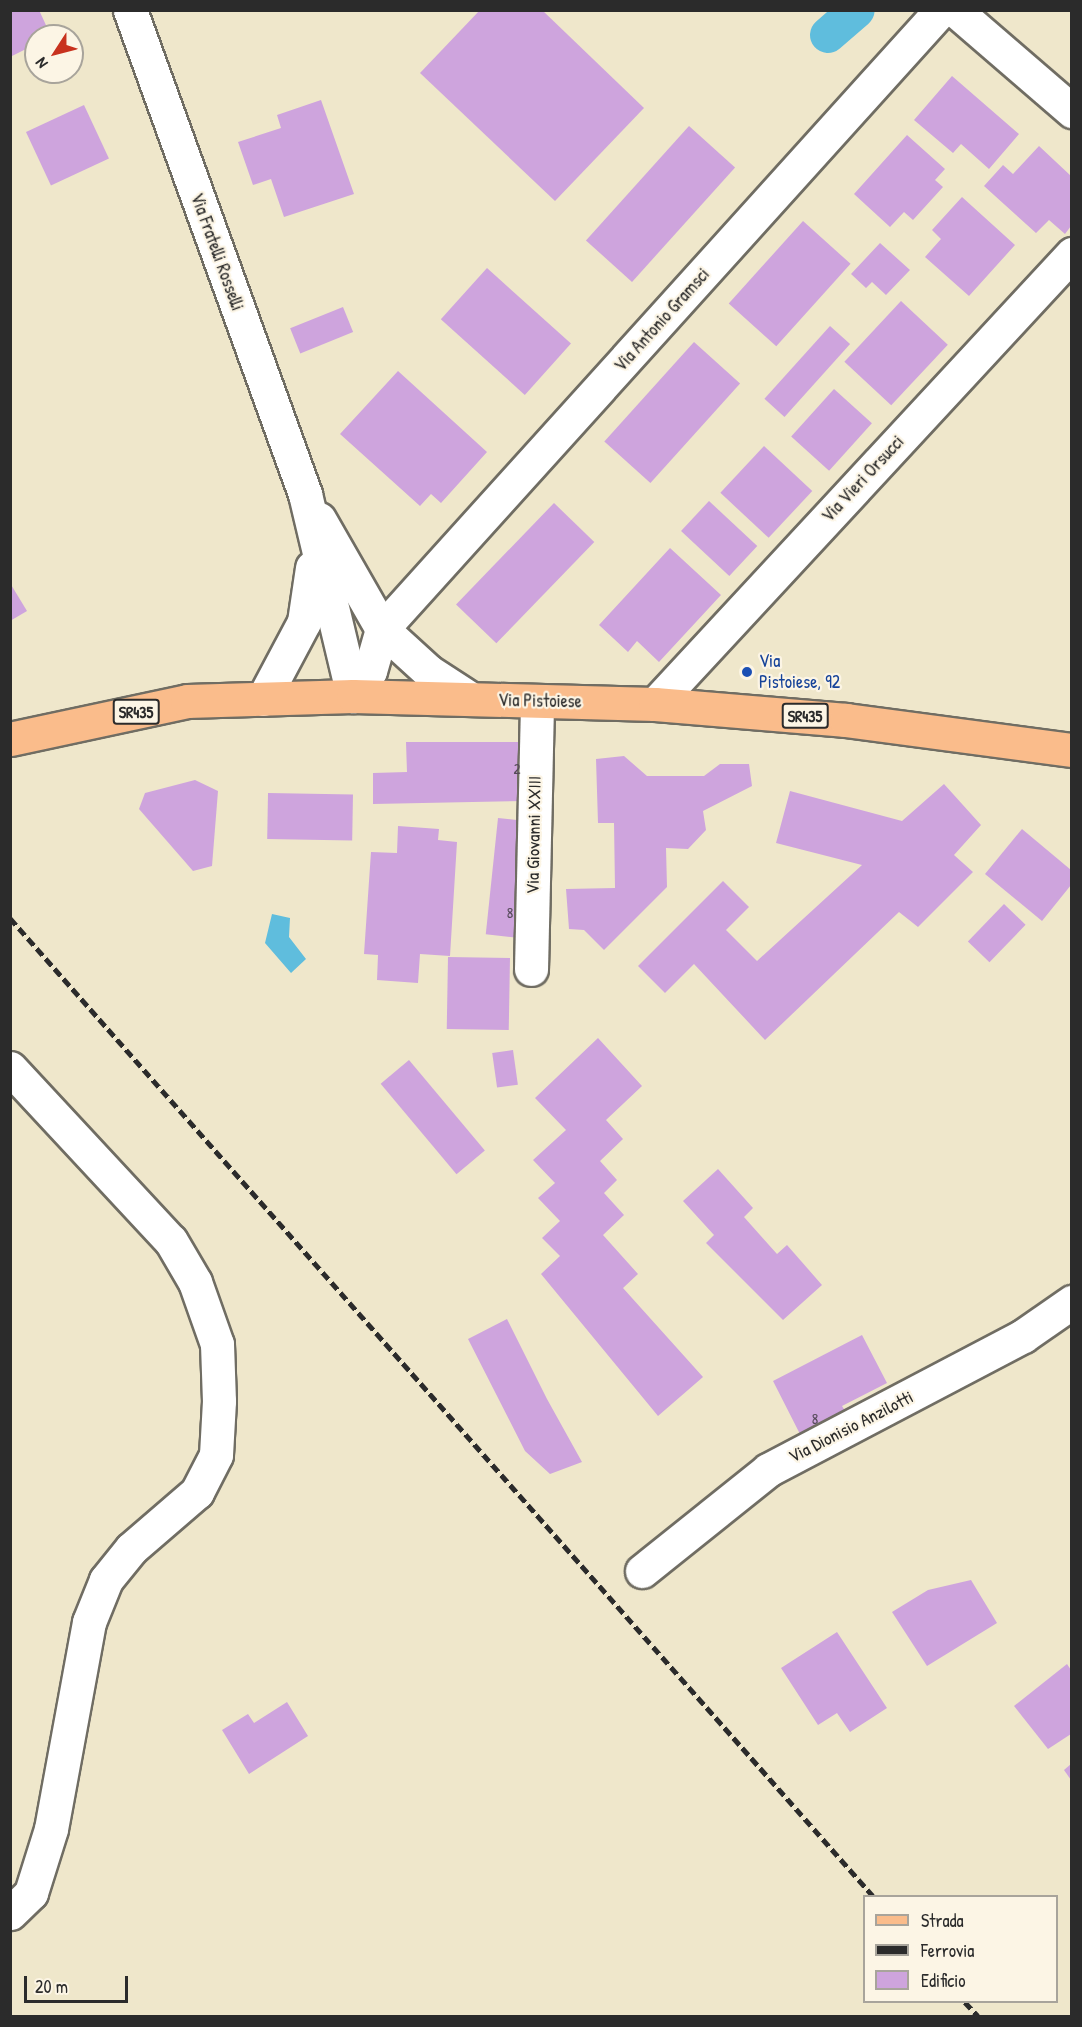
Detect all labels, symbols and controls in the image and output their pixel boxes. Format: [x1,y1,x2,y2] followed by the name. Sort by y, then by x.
[24,24,84,84] north arrow
[30,54,52,73] text: N
[186,190,248,314] street label: Via Fratelli Rosselli
[610,264,714,376] street label: Via Antonio Gramsci
[817,431,909,527] street label: Via Vieri Orsucci
[759,651,840,694] place label: Via Pistoiese, 92
[740,665,754,679] marker: Via Pistoiese, 92
[498,689,582,713] street label: Via Pistoiese
[112,699,160,725] road number: SR435
[781,703,829,729] road number: SR435
[513,760,521,778] house number: 2
[522,776,546,894] street label: Via Giovanni XXIII
[507,904,513,922] house number: 8
[785,1386,917,1468] street label: Via Dionisio Anzilotti
[812,1410,818,1428] house number: 8
[863,1895,1058,2003] legend
[921,1908,964,1933] text: Strada
[921,1938,974,1963] text: Ferrovia
[27,1964,130,2002] scale bar
[921,1968,965,1993] text: Edificio
[35,1974,68,1999] text: 20 m

